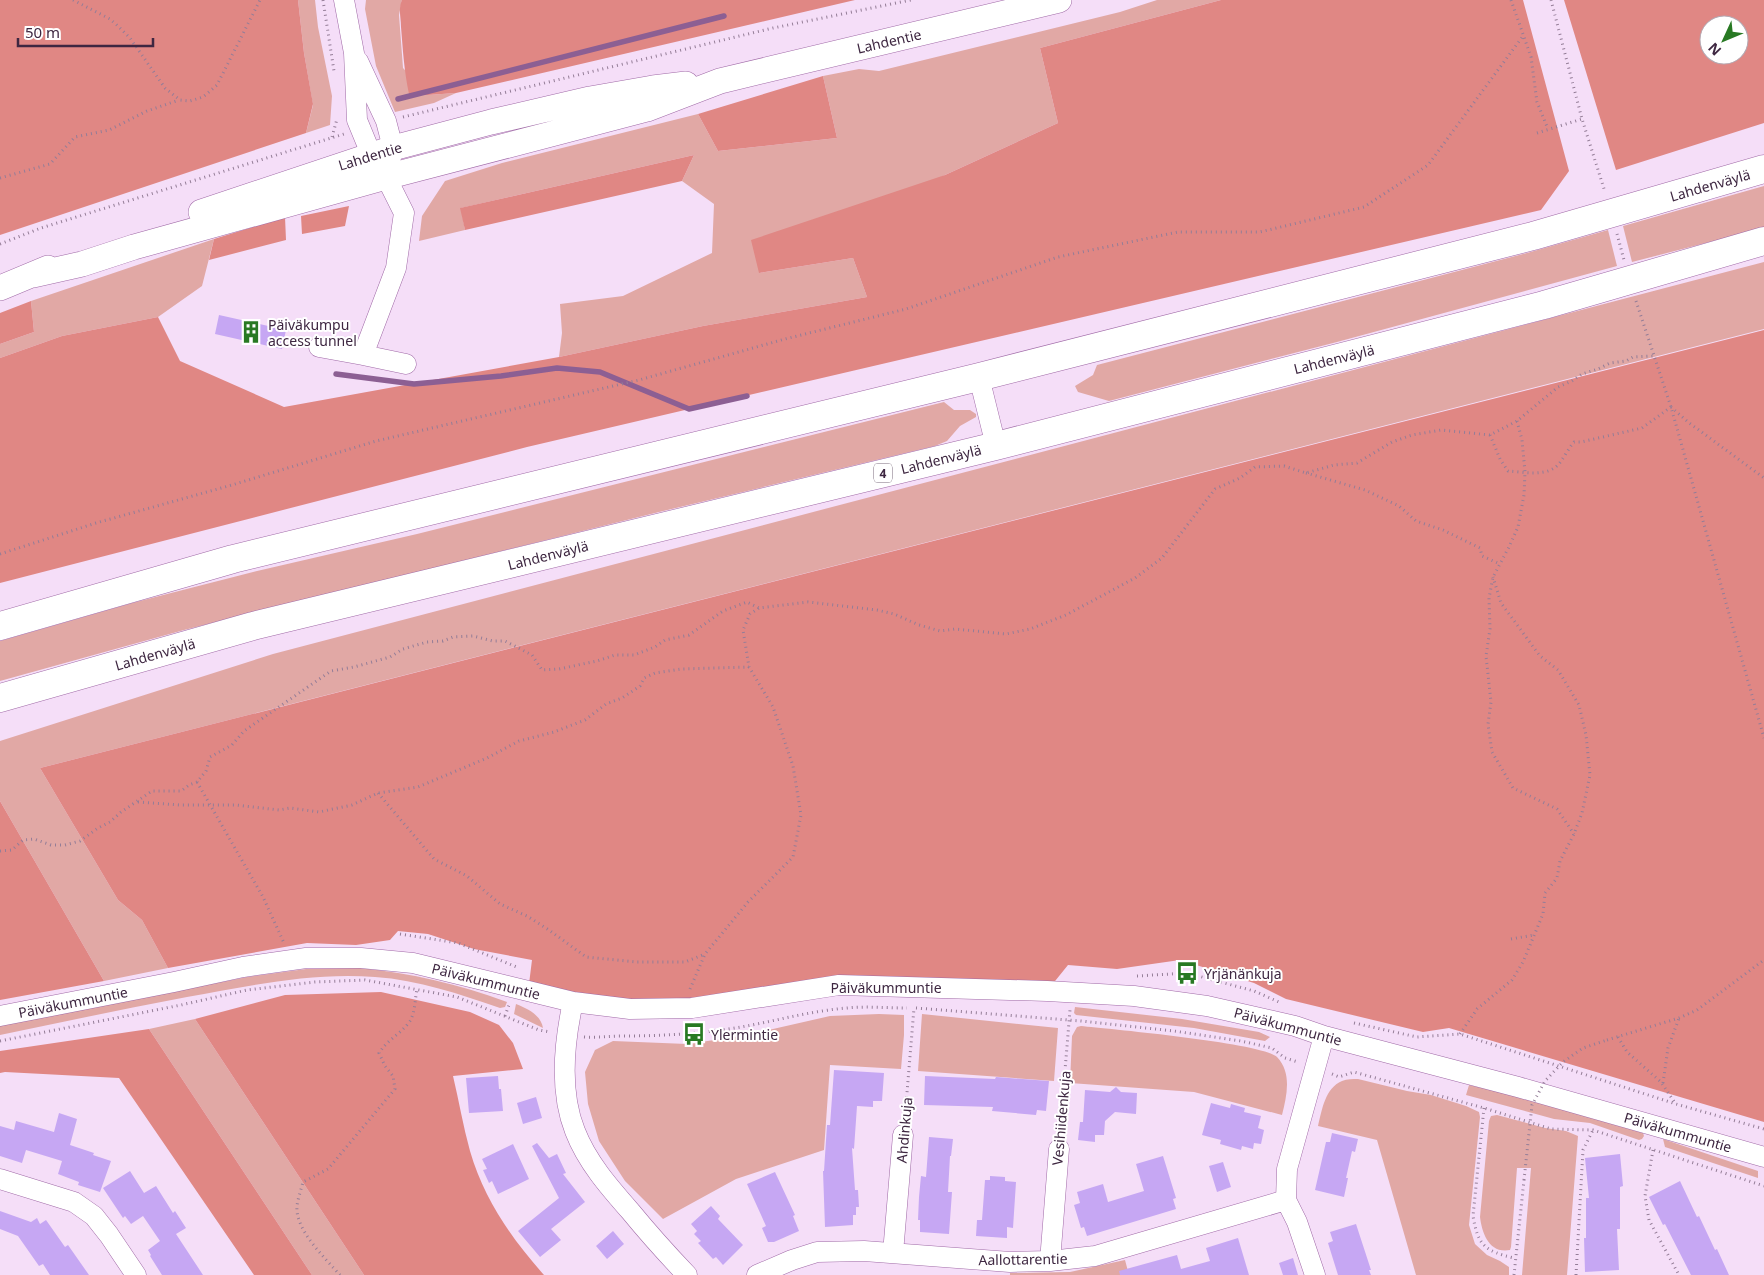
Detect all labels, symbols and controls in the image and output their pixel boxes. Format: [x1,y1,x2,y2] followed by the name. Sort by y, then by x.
[18,15,152,47] scale bar
[1699,15,1749,65] north arrow
[25,22,60,42] text: 50 m
[855,24,923,58] street label: Lahdentie
[1703,39,1725,60] text: N
[336,137,404,175] street label: Lahdentie
[1668,164,1752,206] street label: Lahdenväylä
[268,315,357,350] place label: Päiväkumpu access tunnel
[238,319,264,345] building icon: Päiväkumpu access tunnel
[1292,340,1376,378] street label: Lahdenväylä
[899,440,983,478] street label: Lahdenväylä
[874,463,892,482] road number: 4
[506,536,590,574] street label: Lahdenväylä
[113,633,197,675] street label: Lahdenväylä
[430,958,542,1004] street label: Päiväkummuntie
[1174,960,1200,986] bus stop icon: Yrjänänkuja
[1204,964,1282,983] place label: Yrjänänkuja
[830,978,942,997] street label: Päiväkummuntie
[17,982,129,1022] street label: Päiväkummuntie
[1232,1002,1344,1050] street label: Päiväkummuntie
[681,1021,707,1047] bus stop icon: Ylermintie
[711,1025,778,1044] place label: Ylermintie
[1047,1070,1075,1166] street label: Vesihiidenkuja
[892,1096,916,1164] street label: Ahdinkuja
[1622,1108,1734,1156] street label: Päiväkummuntie
[978,1249,1068,1269] street label: Aallottarentie

